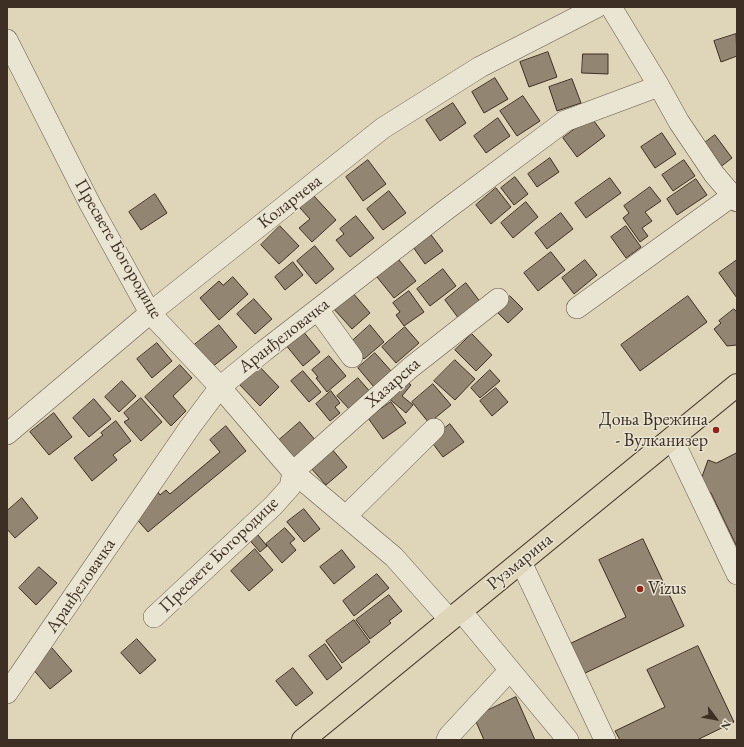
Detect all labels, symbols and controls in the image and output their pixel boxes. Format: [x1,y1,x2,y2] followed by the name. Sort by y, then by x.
[254,170,326,234] street label: Коларчева
[69,175,167,323] street label: Пресвете Богородице
[234,294,334,378] street label: Аранђеловачка
[361,353,425,413] street label: Хазарска
[599,409,708,452] place label: Доња Врежина - Вулканизер
[711,425,721,435] marker: Доња Врежина - Вулканизер
[155,493,283,617] street label: Пресвете Богородице
[483,529,557,595] street label: Рузмарина
[41,535,121,637] street label: Аранђеловачка
[648,578,686,600] place label: Vizus
[635,584,645,594] marker: Vizus
[696,699,736,739] north arrow
[718,718,734,733] text: N

